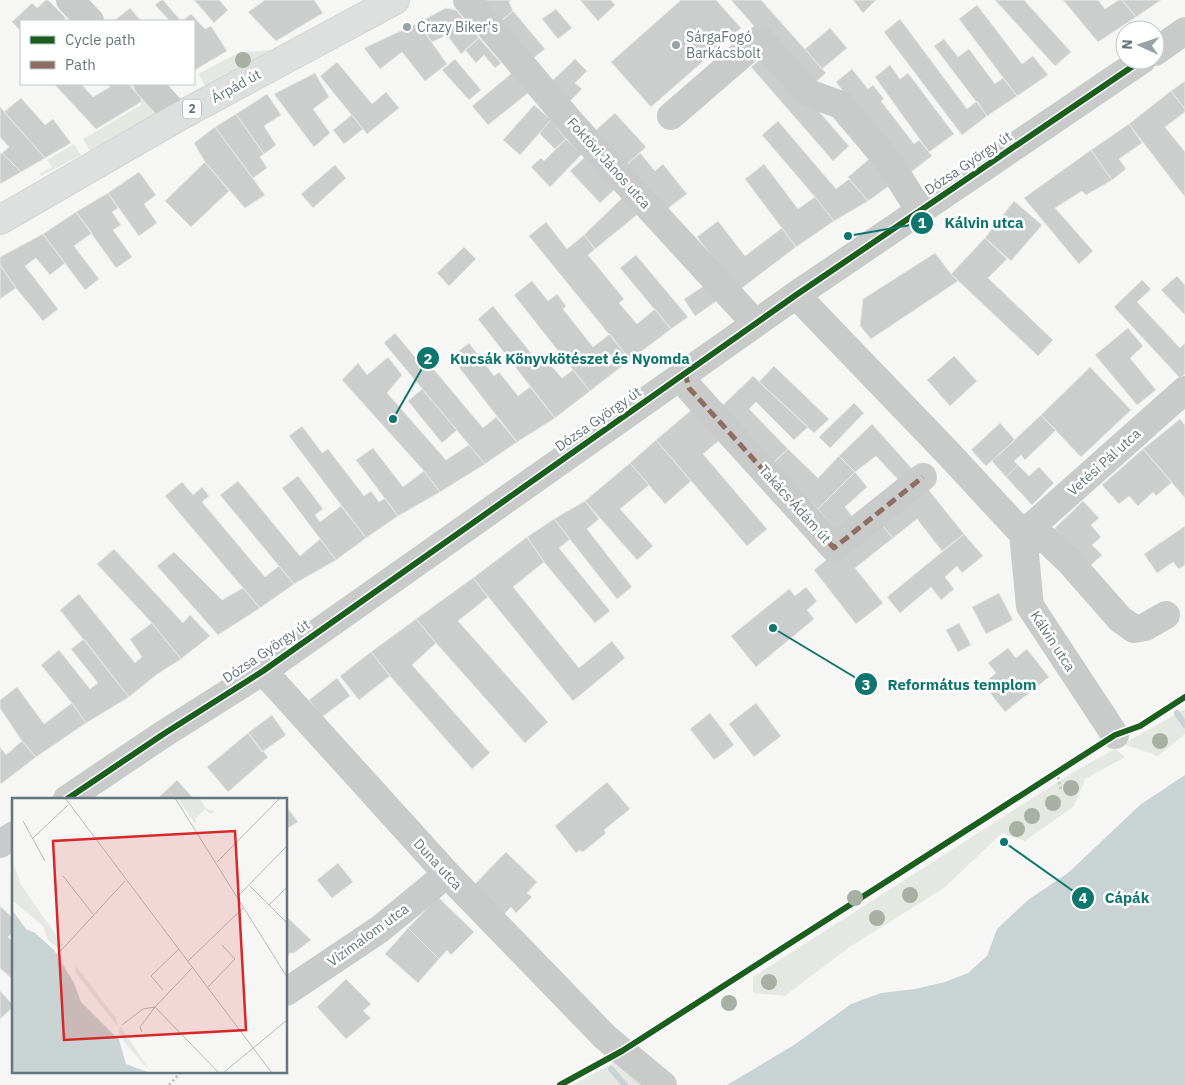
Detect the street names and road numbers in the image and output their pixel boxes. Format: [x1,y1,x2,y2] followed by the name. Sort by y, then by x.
[208,64,264,107] street label: Árpád út
[183,100,201,118] road number: 2
[563,114,655,213] street label: Foktövi János utca
[921,127,1015,199] street label: Dózsa György út
[551,383,645,455] street label: Dózsa György út
[1064,424,1145,500] street label: Vetési Pál utca
[755,460,836,547] street label: Takács Ádám út
[1027,607,1080,675] street label: Kálvin utca
[219,615,313,687] street label: Dózsa György út
[410,835,467,894] street label: Duna utca
[324,899,413,971] street label: Vízimalom utca

